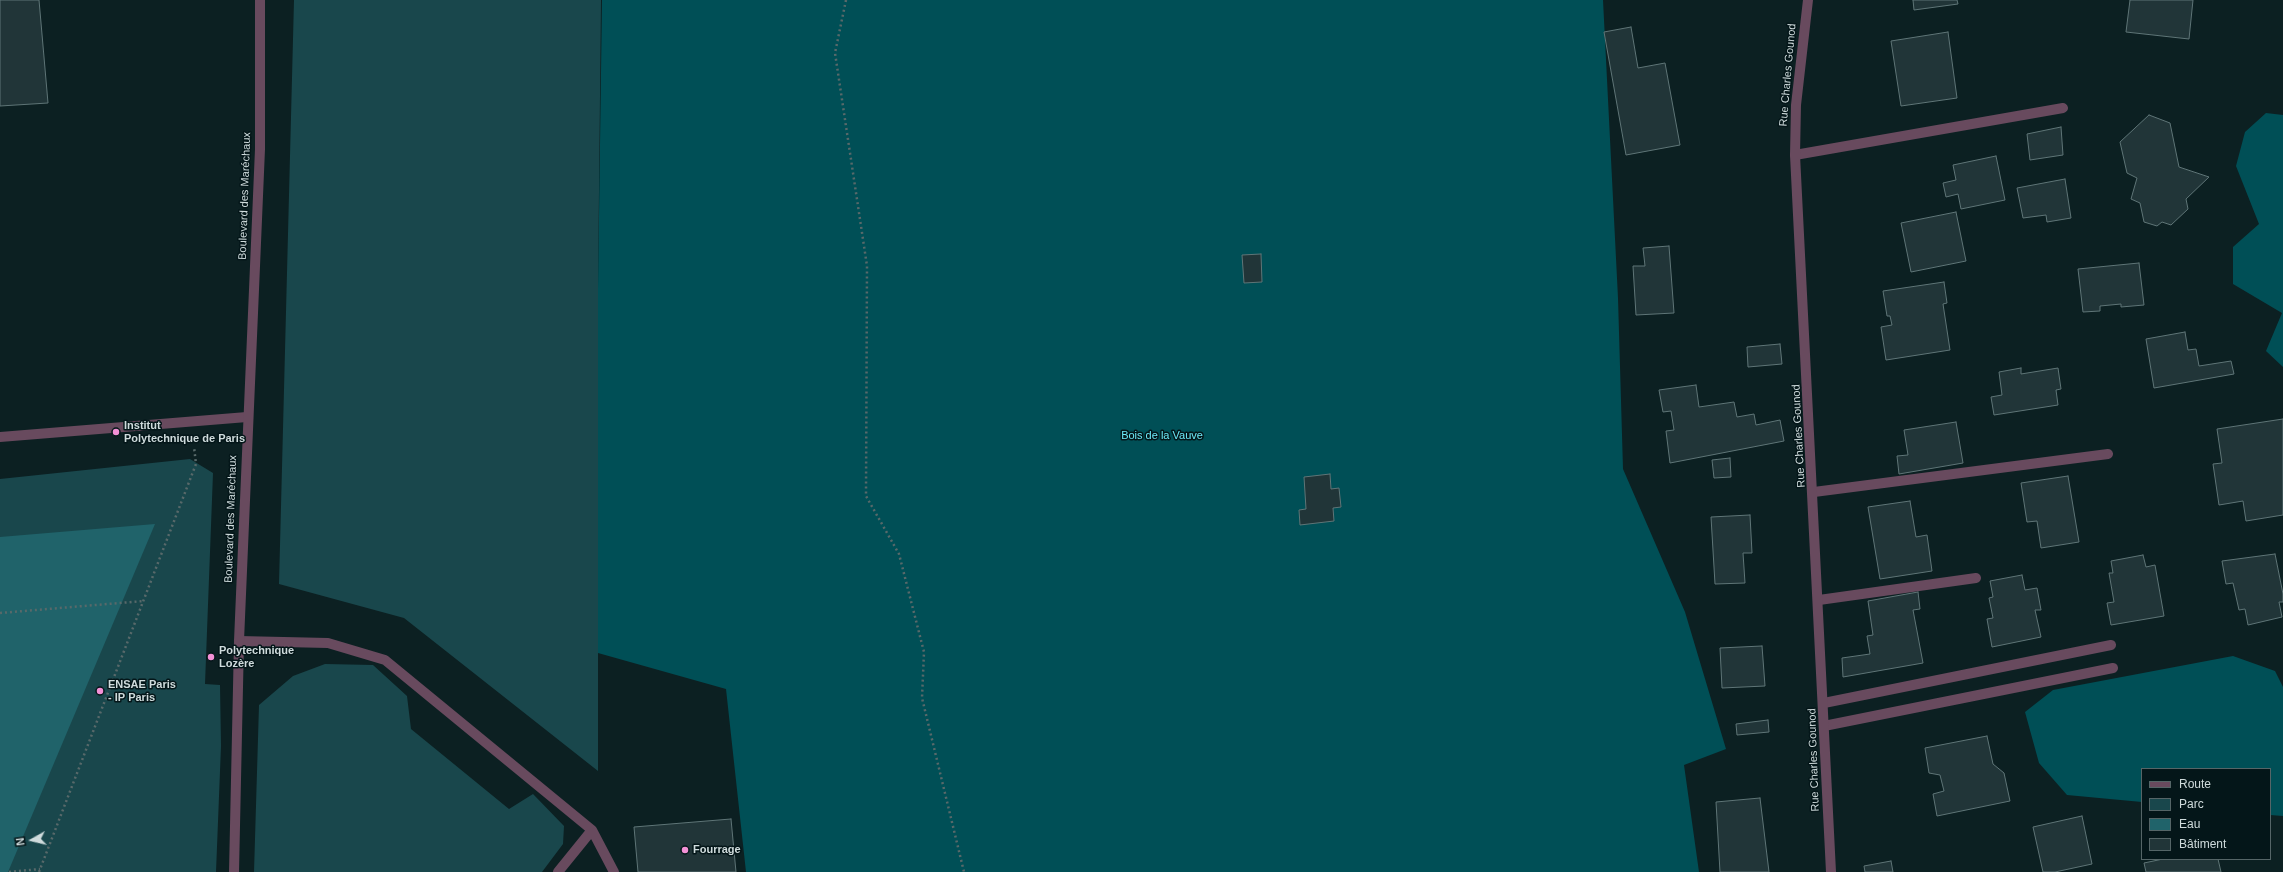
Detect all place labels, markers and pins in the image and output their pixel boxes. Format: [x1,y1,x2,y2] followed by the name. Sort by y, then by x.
[124,419,245,445] place label: Institut Polytechnique de Paris
[111,427,121,437] marker: Institut Polytechnique de Paris
[219,644,294,670] place label: Polytechnique Lozère
[206,652,216,662] marker: Polytechnique Lozère
[108,678,176,704] place label: ENSAE Paris - IP Paris
[95,686,105,696] marker: ENSAE Paris - IP Paris
[693,843,741,857] place label: Fourrage
[680,845,690,855] marker: Fourrage

